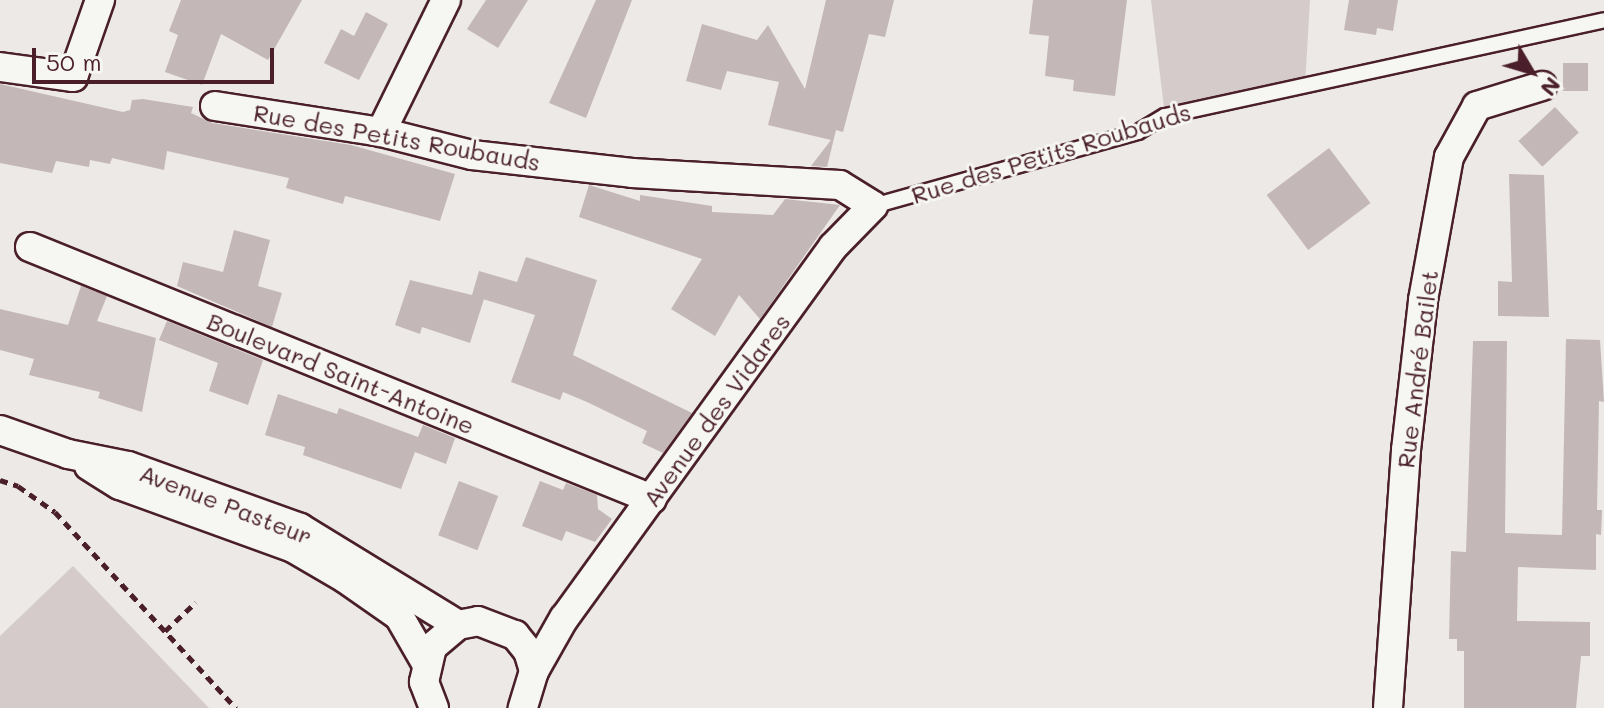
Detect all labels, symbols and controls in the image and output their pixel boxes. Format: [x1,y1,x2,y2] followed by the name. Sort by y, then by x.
[36,32,278,82] scale bar
[1492,32,1572,112] north arrow
[46,46,102,77] text: 50 m
[1535,72,1568,103] text: N
[908,97,1194,209] street label: Rue des Petits Roubauds
[251,98,543,176] street label: Rue des Petits Roubauds
[1391,268,1443,470] street label: Rue André Bailet
[203,306,479,440] street label: Boulevard Saint-Antoine
[636,308,796,512] street label: Avenue des Vidares
[136,458,316,550] street label: Avenue Pasteur

